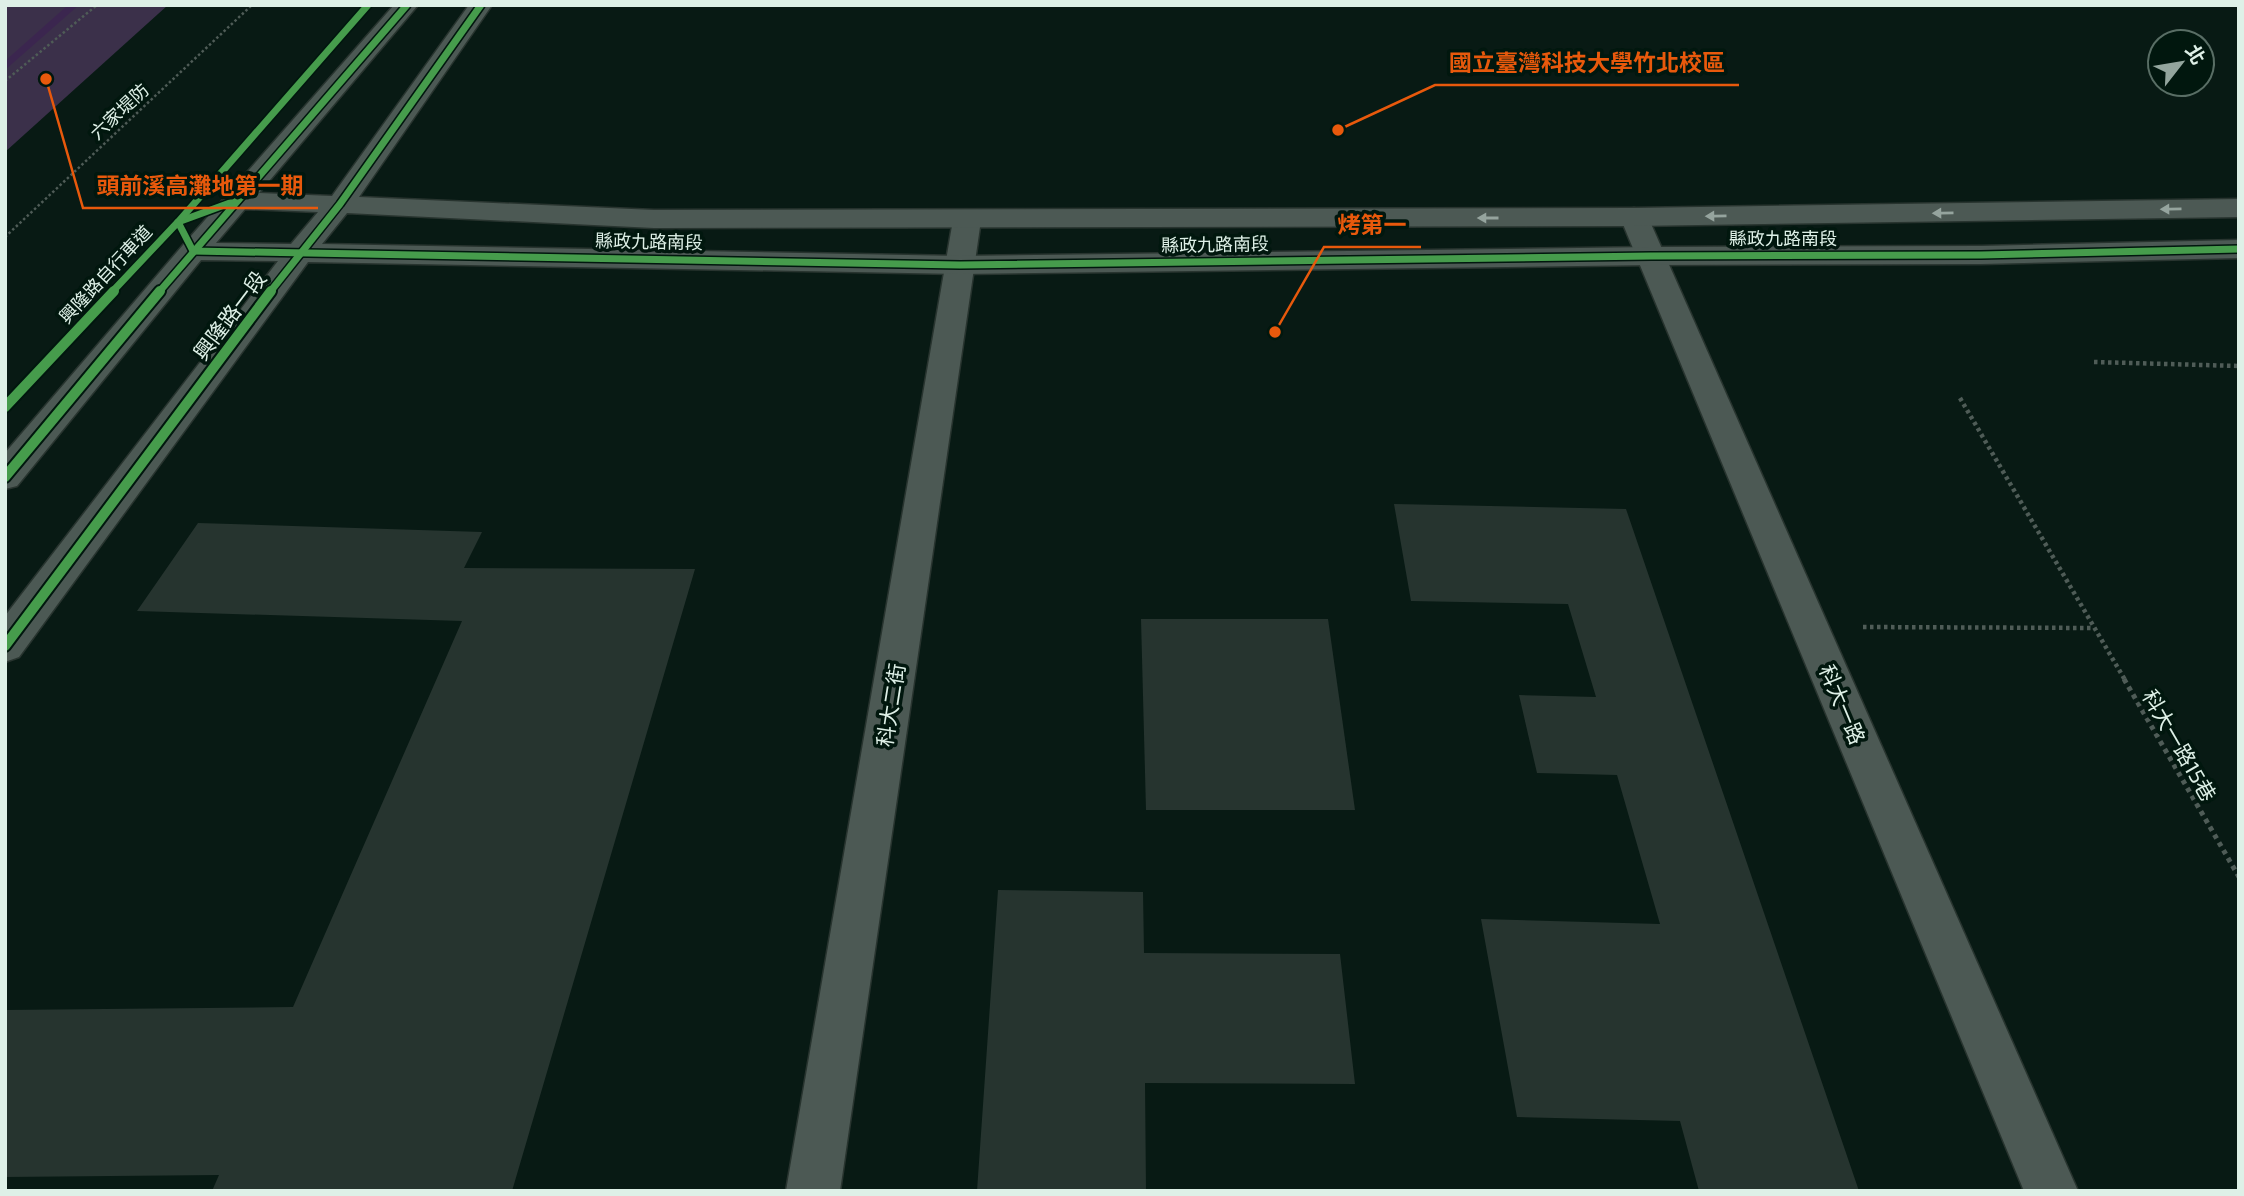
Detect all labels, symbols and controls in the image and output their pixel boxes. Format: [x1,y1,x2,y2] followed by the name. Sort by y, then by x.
[2146,28,2216,98] north arrow
[2181,40,2211,68] text: 北
[1435,41,1739,85] callout: 國立臺灣科技大學竹北校區
[1449,48,1725,76] text: 國立臺灣科技大學竹北校區
[85,78,153,144] street label: 六家堤防
[83,164,318,208] callout: 頭前溪高灘地第一期
[97,171,304,199] text: 頭前溪高灘地第一期
[1324,203,1421,247] callout: 烤第一
[2159,204,2181,215] one-way arrow
[1932,207,1954,219] one-way arrow
[1338,210,1407,238] text: 烤第一
[1704,210,1726,222] one-way arrow
[1477,212,1499,224] one-way arrow
[54,220,156,328] street label: 興隆路自行車道
[1729,227,1837,249] street label: 縣政九路南段
[595,229,703,253] street label: 縣政九路南段
[1161,232,1269,256] street label: 縣政九路南段
[187,266,271,364] street label: 興隆路一段
[1815,660,1871,748] street label: 科大一路
[871,662,909,748] street label: 科大二街
[2138,685,2222,805] street label: 科大一路15巷

